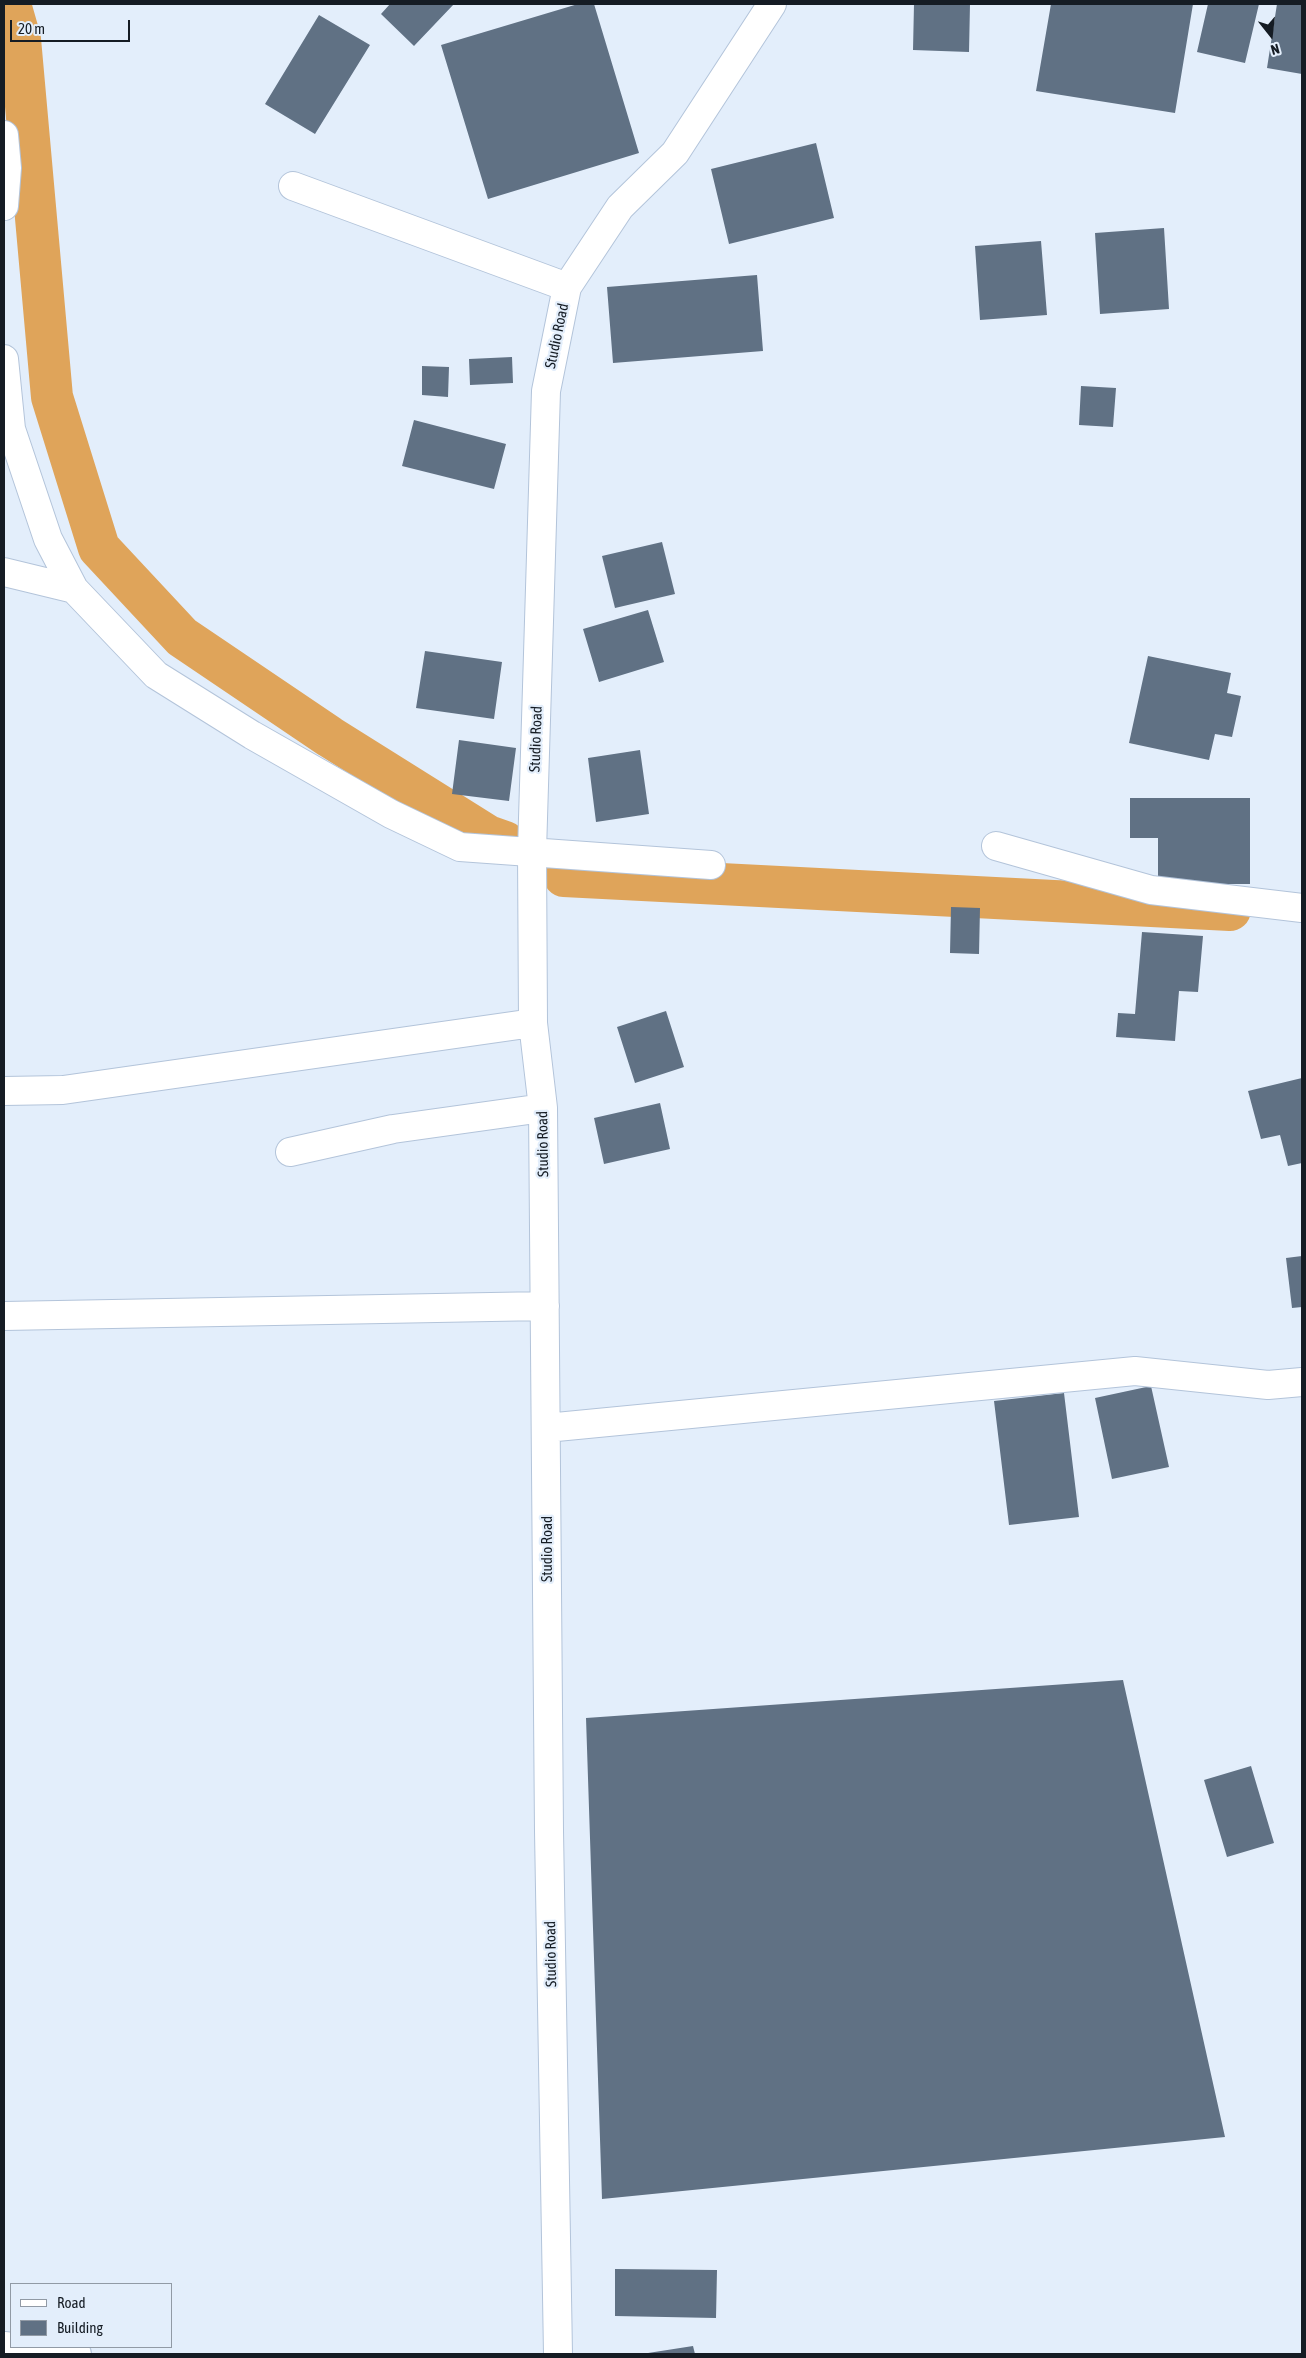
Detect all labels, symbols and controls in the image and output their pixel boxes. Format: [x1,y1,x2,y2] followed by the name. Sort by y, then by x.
[12,10,132,42] scale bar
[1246,10,1296,60] north arrow
[18,20,45,37] text: 20 m
[1269,41,1281,58] text: N
[541,302,573,370] street label: Studio Road
[526,706,546,772] street label: Studio Road
[533,1111,553,1177] street label: Studio Road
[538,1516,556,1582] street label: Studio Road
[541,1921,561,1987] street label: Studio Road
[10,2283,172,2348] legend
[57,2294,86,2311] text: Road
[57,2319,103,2336] text: Building

